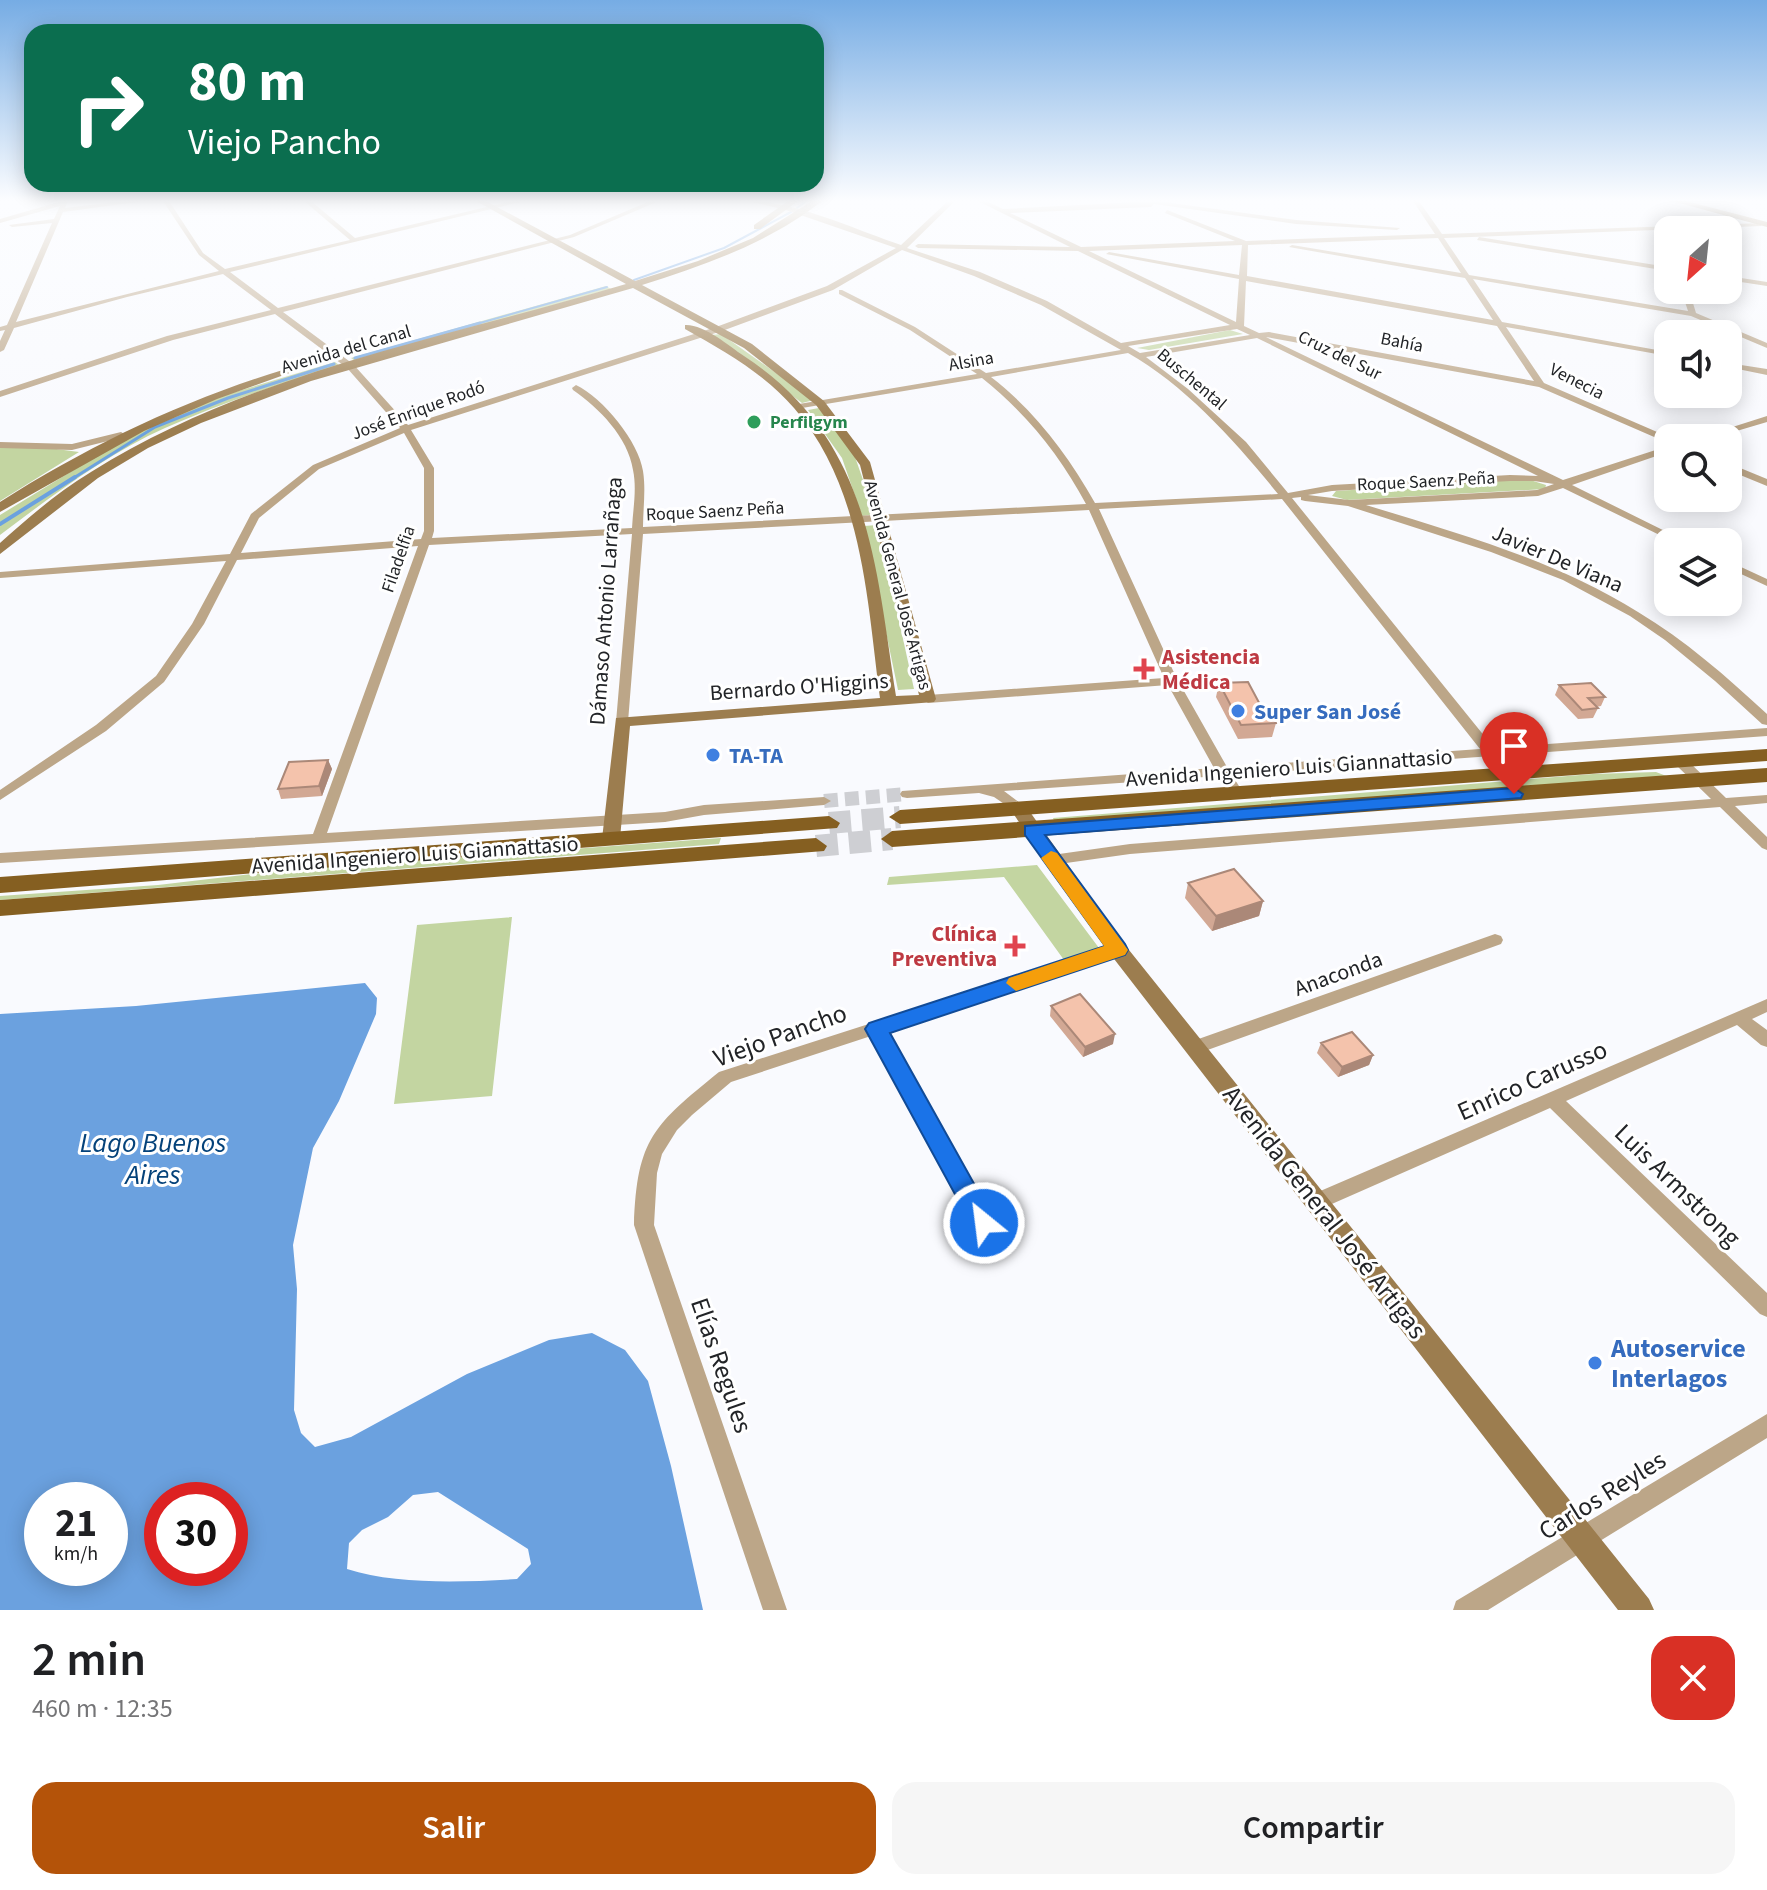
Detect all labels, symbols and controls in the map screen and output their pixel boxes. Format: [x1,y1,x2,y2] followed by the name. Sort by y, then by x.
[188,43,306,122] text: 80 m
[56,56,160,160] icon: right
[188,117,381,168] text: Viejo Pancho
[1654,216,1742,304] north arrow
[1654,216,1742,616] map controls
[278,319,414,380] street label: Avenida del Canal
[1654,320,1742,408] button: sound
[1294,324,1387,387] street label: Cruz del Sur
[1378,326,1425,359] street label: Bahía
[1151,343,1232,416] street label: Buschental
[947,345,996,378] street label: Alsina
[1545,357,1608,406] street label: Venecia
[348,375,488,446] street label: José Enrique Rodó
[770,410,848,435] place label: Perfilgym
[745,413,763,431] marker: Perfilgym
[1654,424,1742,512] button: search
[1356,465,1496,498] street label: Roque Saenz Peña
[581,476,631,726] street label: Dámaso Antonio Larrañaga
[857,478,938,693] street label: Avenida General José Artigas
[645,495,785,528] street label: Roque Saenz Peña
[1487,517,1628,601] street label: Javier De Viana
[375,522,422,596] street label: Filadelfia
[1654,528,1742,616] button: layers
[1161,641,1260,698] place label: Asistencia Médica
[1133,658,1155,680] marker: Asistencia Médica
[709,665,890,709] street label: Bernardo O'Higgins
[1254,696,1401,728] place label: Super San José
[1229,702,1247,720] marker: Super San José
[1480,712,1548,794] pin
[1492,724,1536,768] icon: arrive
[729,740,783,772] place label: TA-TA
[1125,741,1454,795] street label: Avenida Ingeniero Luis Giannattasio
[704,746,722,764] marker: TA-TA
[251,828,580,882] street label: Avenida Ingeniero Luis Giannattasio
[892,918,997,975] place label: Clínica Preventiva
[1004,935,1026,957] marker: Clínica Preventiva
[1290,943,1387,1005] street label: Anaconda
[708,994,852,1077] street label: Viejo Pancho
[1451,1031,1613,1130] street label: Enrico Carusso
[1214,1078,1435,1347] street label: Avenida General José Artigas
[1606,1115,1749,1255] street label: Luis Armstrong
[80,1123,226,1195] water label: Lago Buenos Aires
[942,1181,1026,1265] position arrow
[681,1293,762,1438] street label: Elías Regules
[1610,1330,1746,1397] place label: Autoservice Interlagos
[1586,1354,1604,1372] marker: Autoservice Interlagos
[1531,1442,1673,1549] street label: Carlos Reyles
[144,1482,248,1586] speed limit sign: 30
[55,1495,97,1552] text: 21
[54,1540,98,1568] text: km/h
[32,1626,146,1694] text: 2 min
[1651,1636,1735,1720] button: close
[32,1690,173,1727] text: 460 m · 12:35
[32,1782,876,1874] button: Salir
[892,1782,1735,1874] button: Compartir

